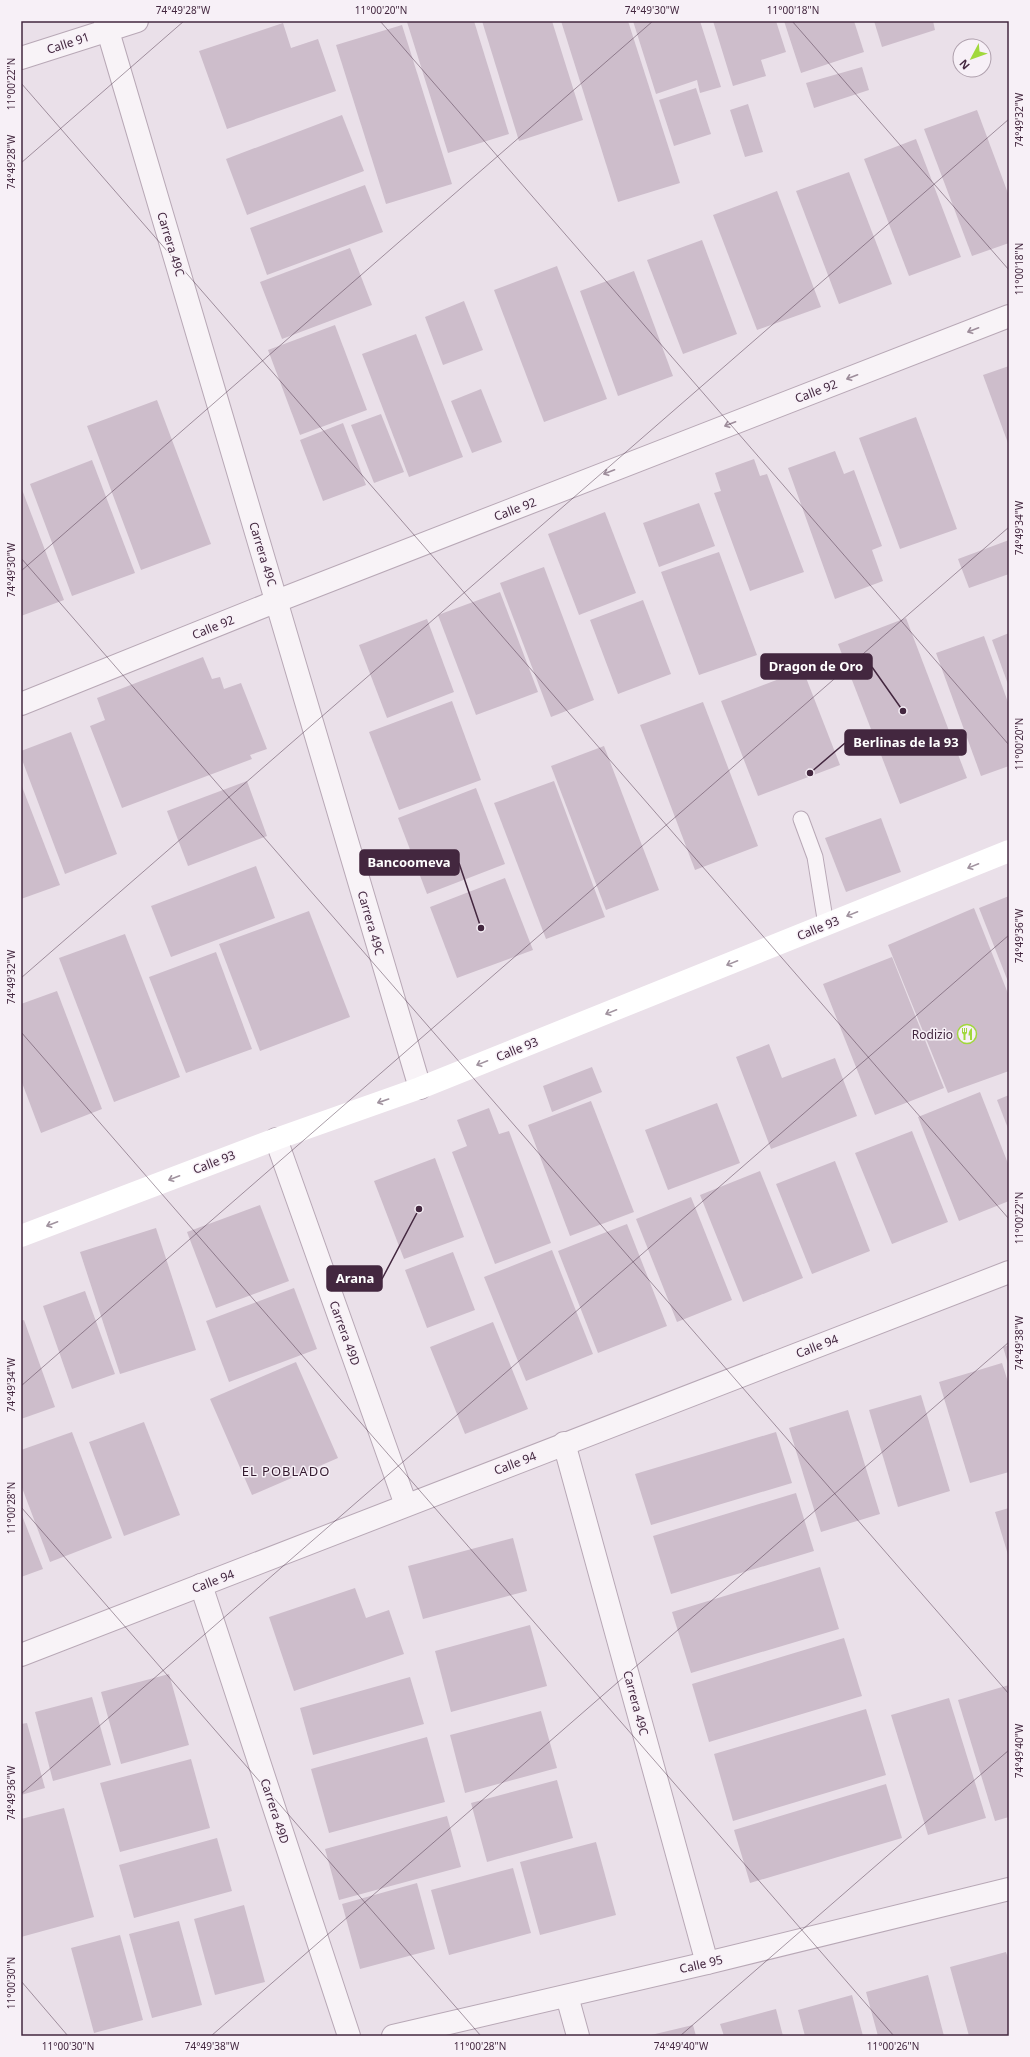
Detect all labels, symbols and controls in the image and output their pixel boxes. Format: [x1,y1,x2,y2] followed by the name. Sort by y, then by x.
[156,3,211,17] text: 74°49'28"W
[355,3,407,17] text: 11°00'20"N
[625,3,680,17] text: 74°49'30"W
[767,3,819,17] text: 11°00'18"N
[44,28,92,58] street label: Calle 91
[952,38,992,78] north arrow
[955,57,973,73] text: N
[4,58,18,110] text: 11°00'22"N
[1012,92,1026,147] text: 74°49'32"W
[4,134,18,189] text: 74°49'28"W
[153,210,189,279] street label: Carrera 49C
[1012,243,1026,295] text: 11°00'18"N
[967,327,979,334] one-way arrow
[846,374,858,382] one-way arrow
[792,375,840,407] street label: Calle 92
[725,421,737,429] one-way arrow
[604,468,616,476] one-way arrow
[491,493,539,525] street label: Calle 92
[1012,500,1026,555] text: 74°49'34"W
[245,520,281,589] street label: Carrera 49C
[4,542,18,597] text: 74°49'30"W
[189,611,237,643] street label: Calle 92
[761,654,872,679] callout: Dragon de Oro
[769,657,863,675] text: Dragon de Oro
[1012,718,1026,770] text: 11°00'20"N
[845,730,966,755] callout: Berlinas de la 93
[853,733,959,751] text: Berlinas de la 93
[360,850,459,875] callout: Bancoomeva
[367,853,451,871] text: Bancoomeva
[967,863,979,870] one-way arrow
[354,889,388,958] street label: Carrera 49C
[1012,908,1026,963] text: 74°49'36"W
[847,911,859,919] one-way arrow
[794,912,842,944] street label: Calle 93
[4,949,18,1004] text: 74°49'32"W
[726,960,738,967] one-way arrow
[606,1008,618,1016] one-way arrow
[956,1023,978,1045] restaurant icon: Rodizio
[912,1026,953,1043] place label: Rodizio
[493,1033,541,1065] street label: Calle 93
[476,1060,488,1068] one-way arrow
[377,1098,390,1105] one-way arrow
[190,1146,238,1178] street label: Calle 93
[168,1174,180,1182] one-way arrow
[1012,1192,1026,1244] text: 11°00'22"N
[47,1221,59,1229] one-way arrow
[327,1266,382,1291] callout: Arana
[336,1269,374,1287] text: Arana
[325,1298,365,1368] street label: Carrera 49D
[1012,1315,1026,1370] text: 74°49'38"W
[793,1330,841,1362] street label: Calle 94
[4,1357,18,1412] text: 74°49'34"W
[491,1447,539,1479] street label: Calle 94
[242,1462,330,1480] district label: EL POBLADO
[4,1482,18,1534] text: 11°00'28"N
[189,1565,237,1597] street label: Calle 94
[619,1669,653,1738] street label: Carrera 49C
[1012,1723,1026,1778] text: 74°49'40"W
[4,1765,18,1820] text: 74°49'36"W
[256,1776,294,1846] street label: Carrera 49D
[678,1951,725,1977] street label: Calle 95
[4,1957,18,2009] text: 11°00'30"N
[42,2039,94,2053] text: 11°00'30"N
[185,2039,240,2053] text: 74°49'38"W
[454,2039,506,2053] text: 11°00'28"N
[654,2039,709,2053] text: 74°49'40"W
[867,2039,919,2053] text: 11°00'26"N

